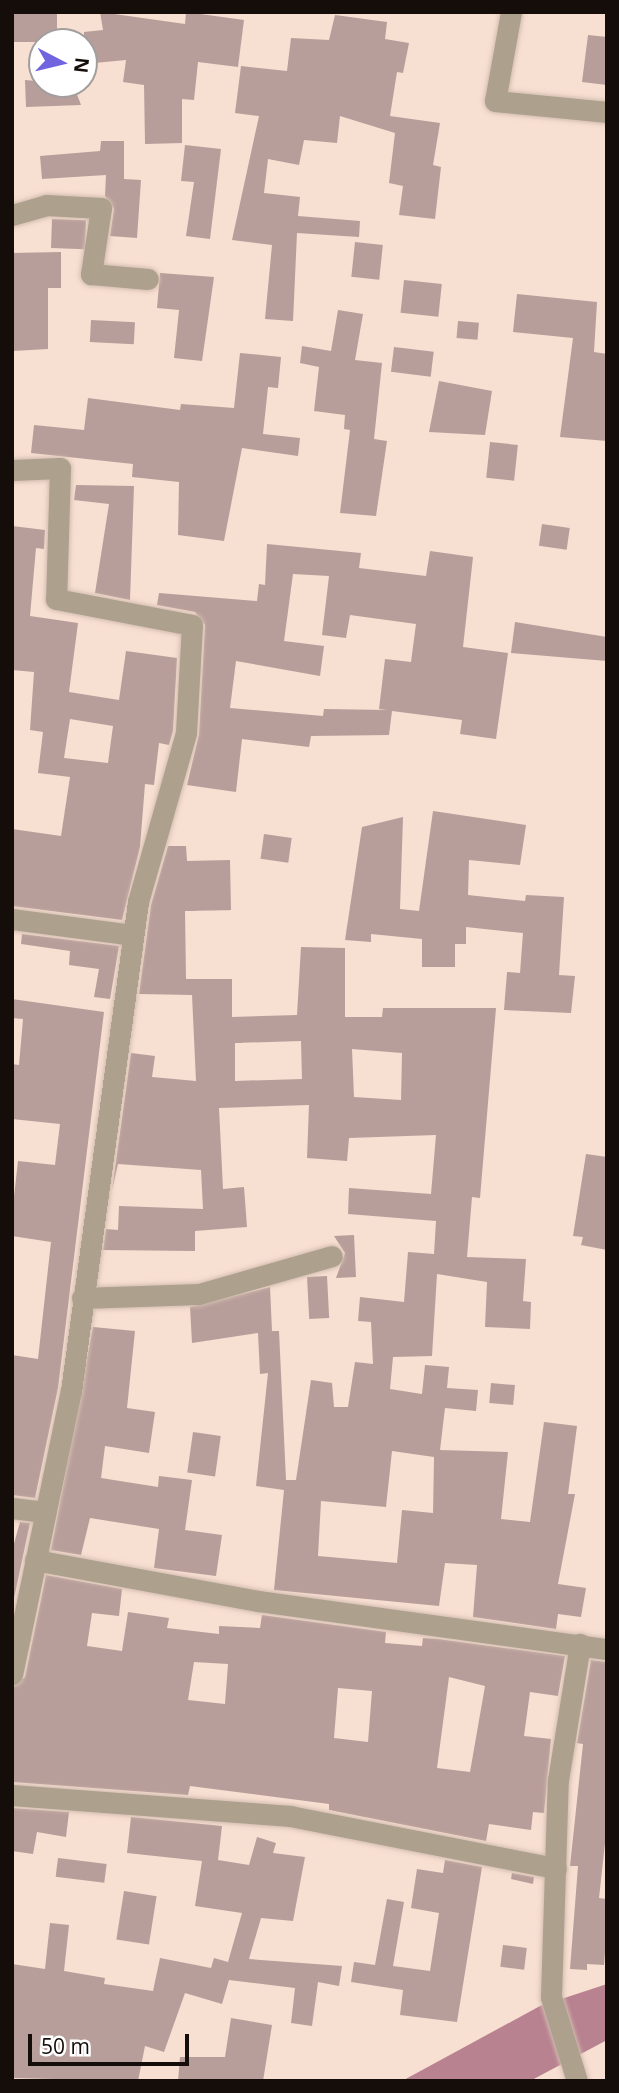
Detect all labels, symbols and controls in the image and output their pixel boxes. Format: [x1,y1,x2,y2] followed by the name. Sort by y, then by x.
[28,28,98,98] north arrow
[68,56,96,75] text: N
[32,2020,192,2064] scale bar
[41,2032,90,2060] text: 50 m

